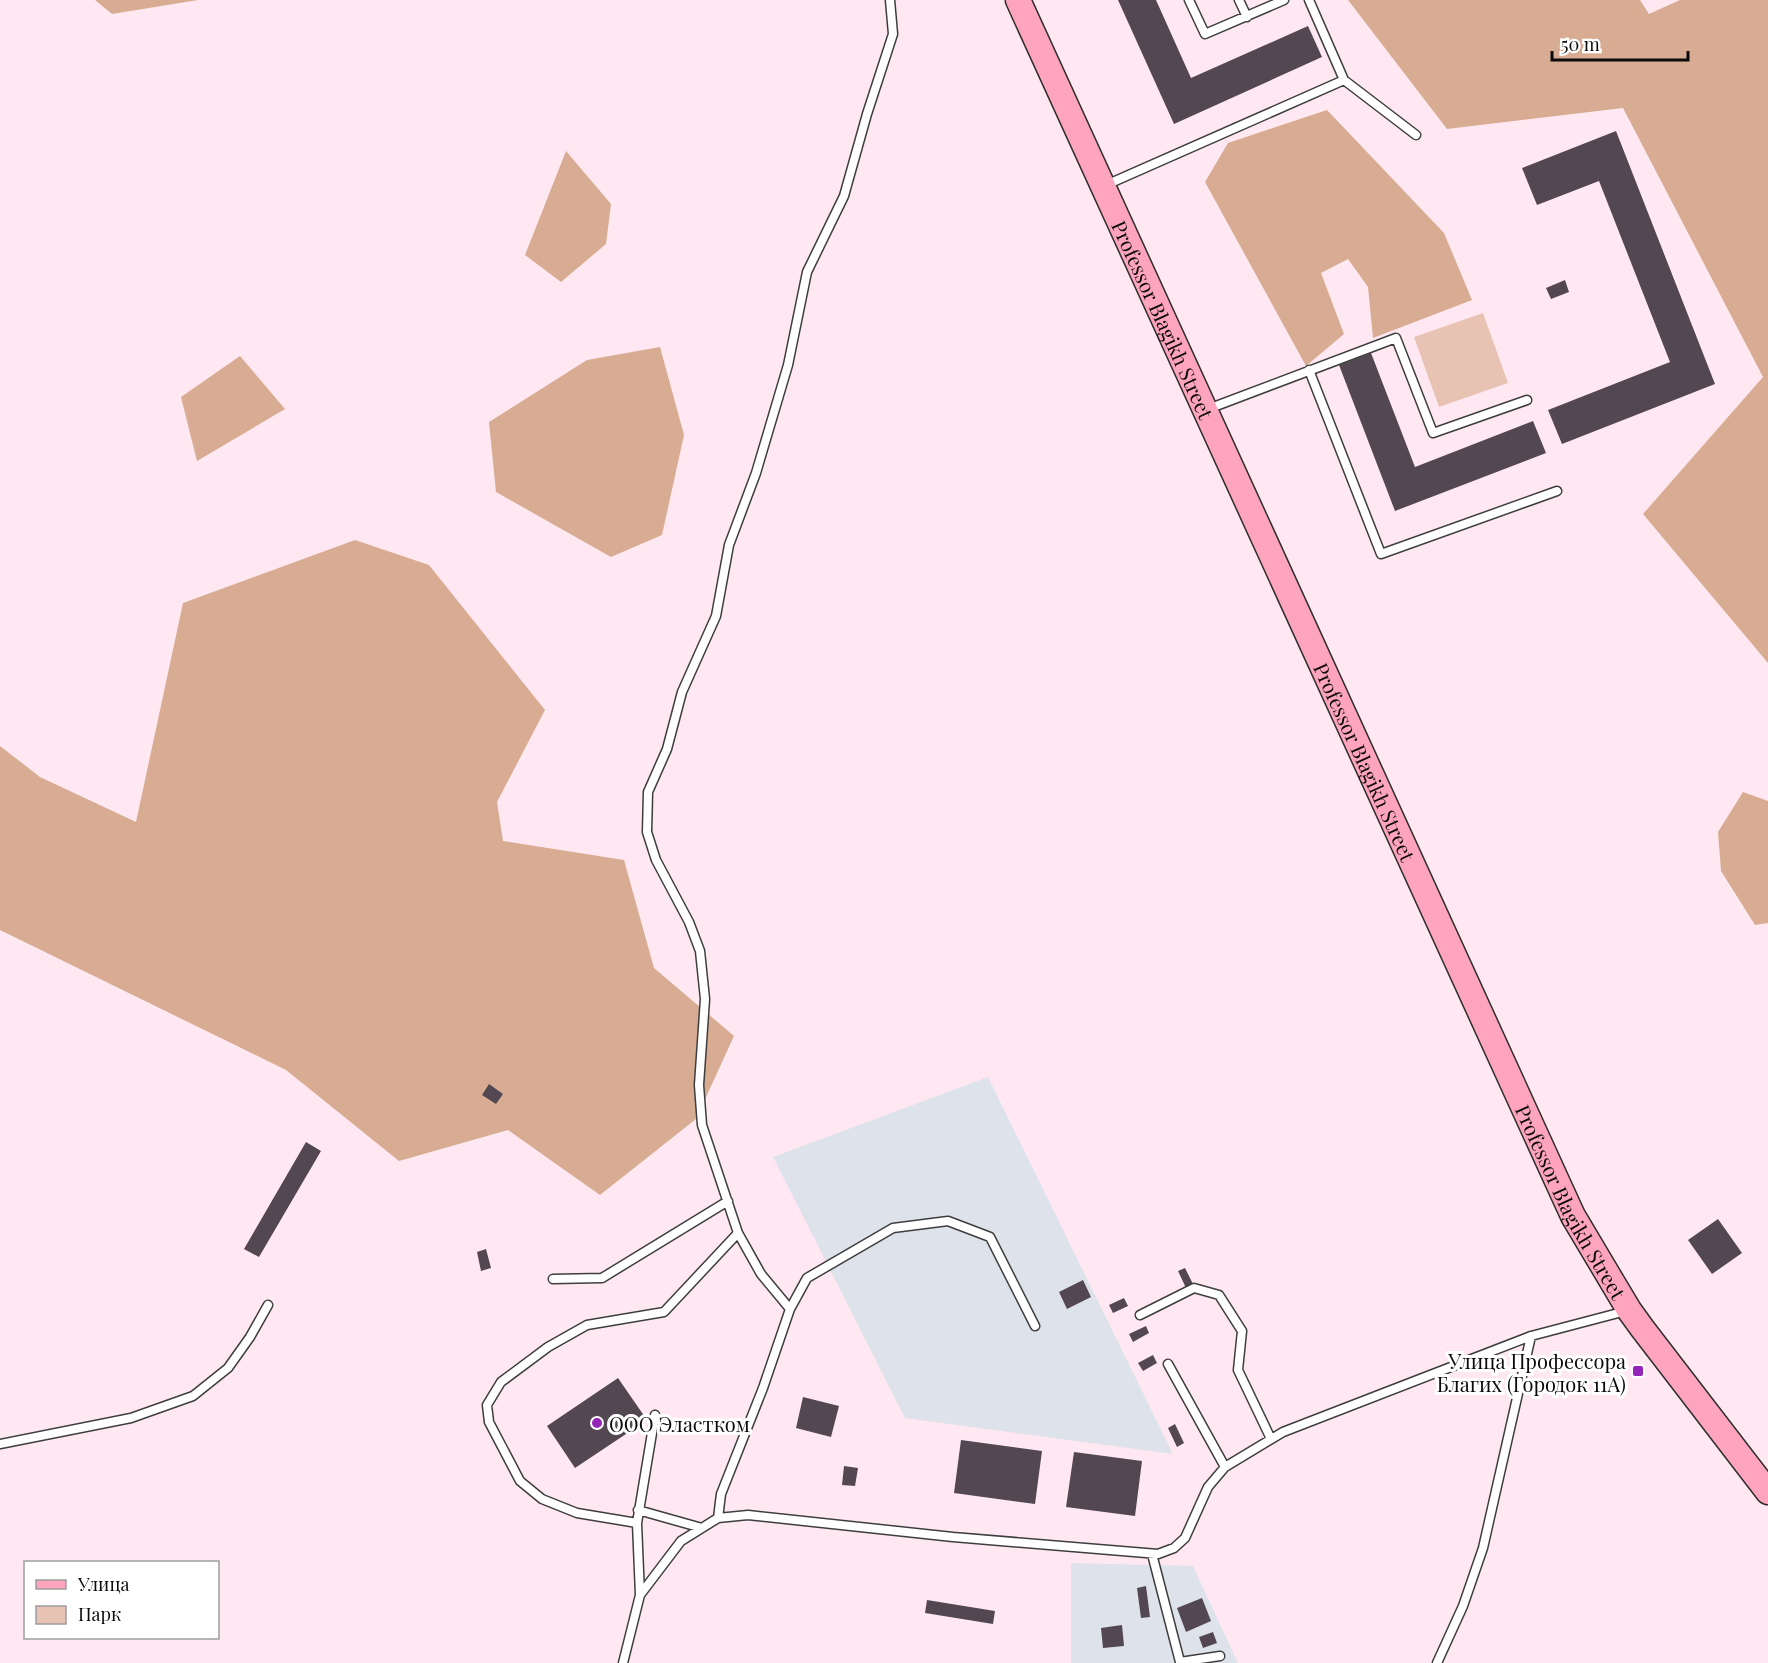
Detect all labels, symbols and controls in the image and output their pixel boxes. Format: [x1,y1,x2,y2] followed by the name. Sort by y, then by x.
[1552,24,1688,62] scale bar
[1561,32,1600,56] text: 50 m
[1107,216,1221,424] street label: Professor Blagikh Street
[1309,658,1423,866] street label: Professor Blagikh Street
[1510,1100,1633,1304] street label: Professor Blagikh Street
[1437,1347,1626,1397] place label: Улица Профессора Благих (Городок 11А)
[1631,1364,1645,1378] marker: Улица Профессора Благих (Городок 11А)
[609,1410,750,1437] place label: ООО Эластком
[590,1416,604,1430] marker: ООО Эластком
[24,1561,219,1639] legend
[77,1572,129,1596] text: Улица
[78,1602,121,1626] text: Парк

